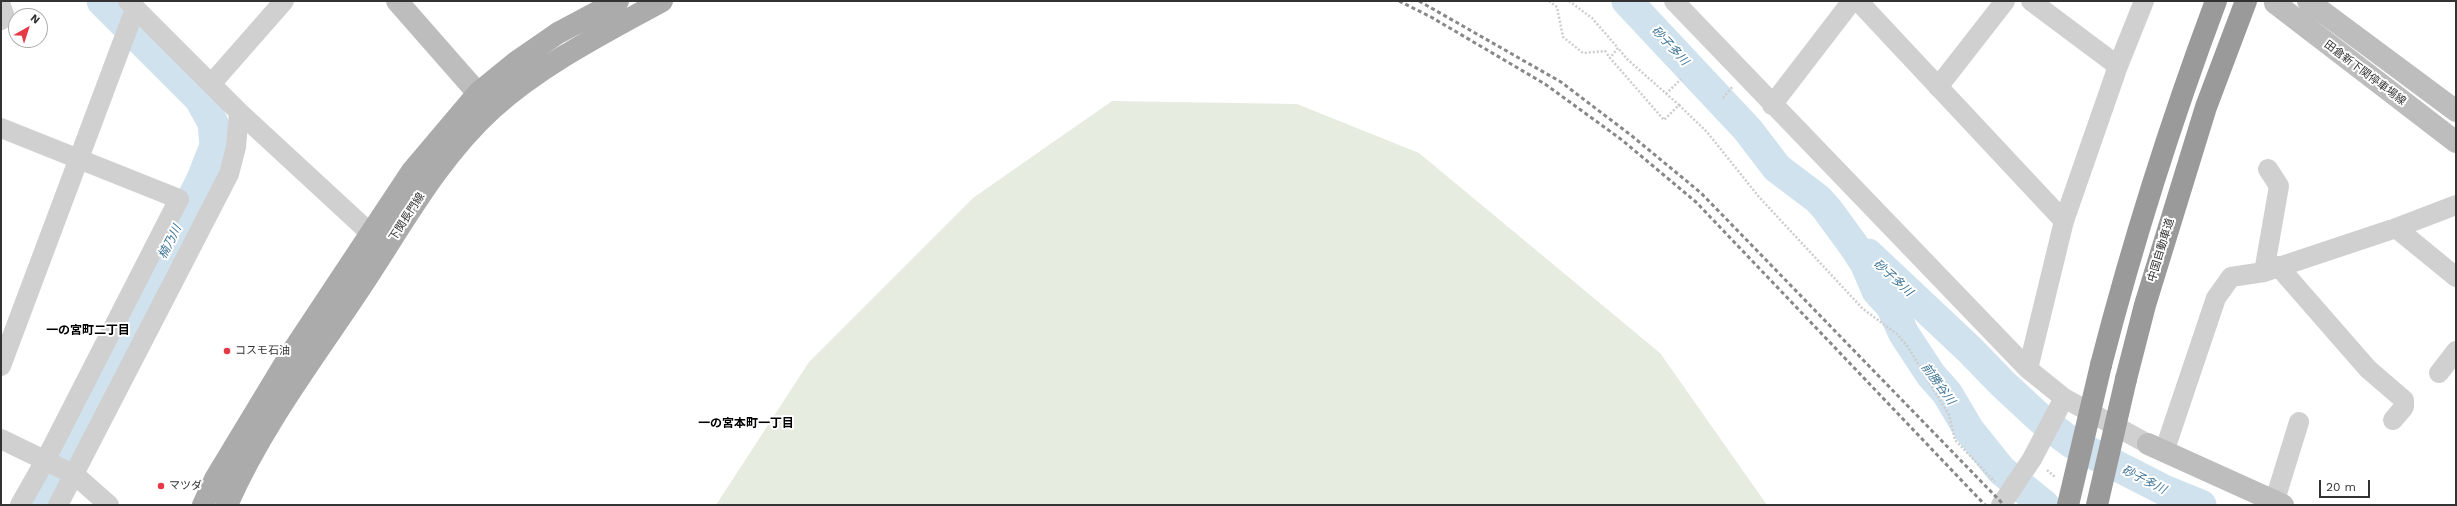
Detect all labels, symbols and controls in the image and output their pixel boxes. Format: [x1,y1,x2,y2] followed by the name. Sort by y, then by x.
[8,8,48,48] north arrow
[28,11,42,27] text: N
[1648,24,1692,68] water label: 砂子多川
[2321,38,2409,108] street label: 田倉新下関停車場線
[386,190,428,244] street label: 下関長門線
[2145,217,2177,283] street label: 中国自動車道
[155,223,185,261] water label: 楠乃川
[1870,257,1916,299] water label: 砂子多川
[46,323,130,337] district label: 一の宮町二丁目
[235,344,290,358] place label: コスモ石油
[222,346,232,356] marker: コスモ石油
[1918,360,1958,408] water label: 前勝谷川
[698,416,794,430] district label: 一の宮本町一丁目
[2119,463,2169,497] water label: 砂子多川
[2321,472,2372,498] scale bar
[169,479,202,493] place label: マツダ
[2326,480,2356,494] text: 20 m
[156,481,166,491] marker: マツダ

